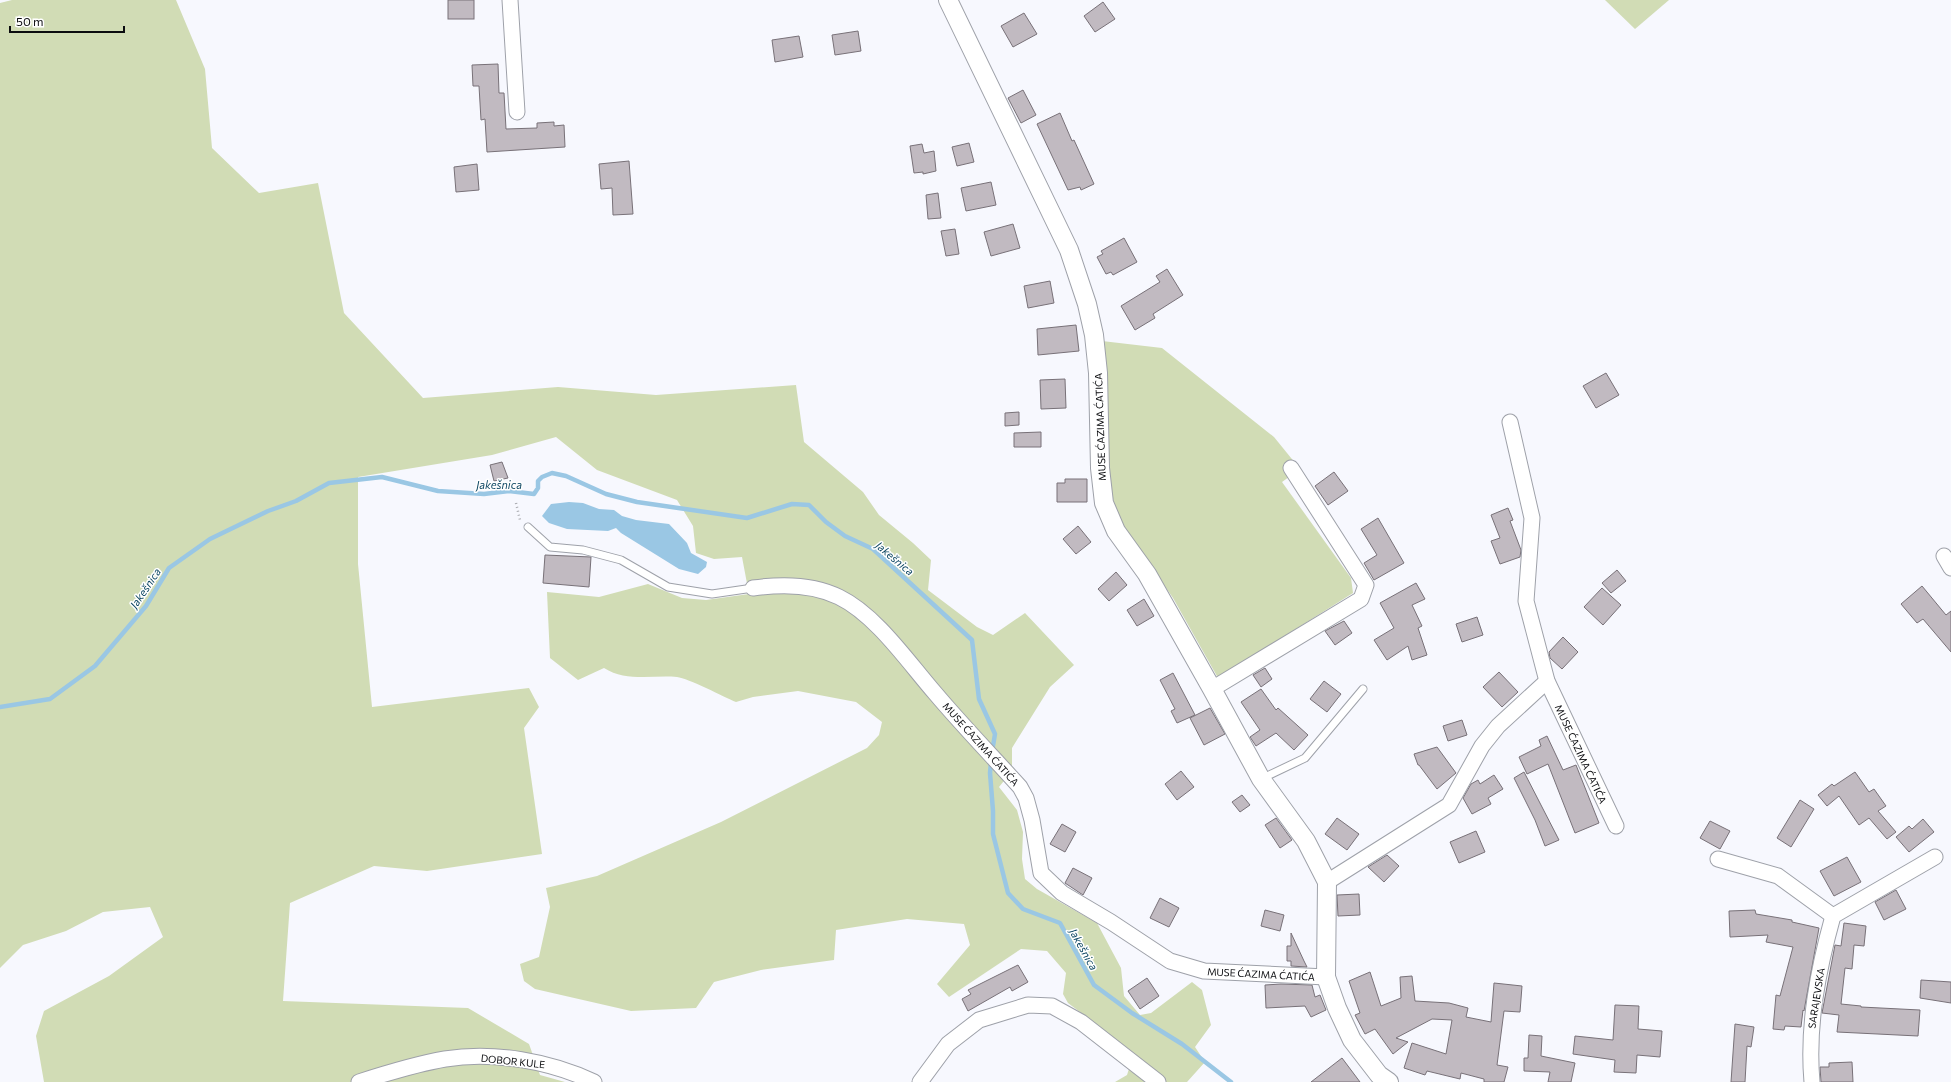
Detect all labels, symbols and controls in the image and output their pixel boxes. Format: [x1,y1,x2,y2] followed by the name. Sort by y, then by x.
[10,8,124,34] scale bar
[16,14,44,28] text: 50 m
[1092,373,1108,481] street label: MUSE ĆAZIMA ĆATIĆA
[475,478,522,492] water label: Jakešnica
[872,538,917,579] water label: Jakešnica
[126,565,164,612] water label: Jakešnica
[940,700,1022,788] street label: MUSE ĆAZIMA ĆATIĆA
[1553,703,1609,806] street label: MUSE ĆAZIMA ĆATIĆA
[1066,925,1101,973] water label: Jakešnica
[1207,965,1315,983] street label: MUSE ĆAZIMA ĆATIĆA
[1805,967,1827,1029] street label: SARAJEVSKA
[480,1052,546,1070] street label: DOBOR KULE

